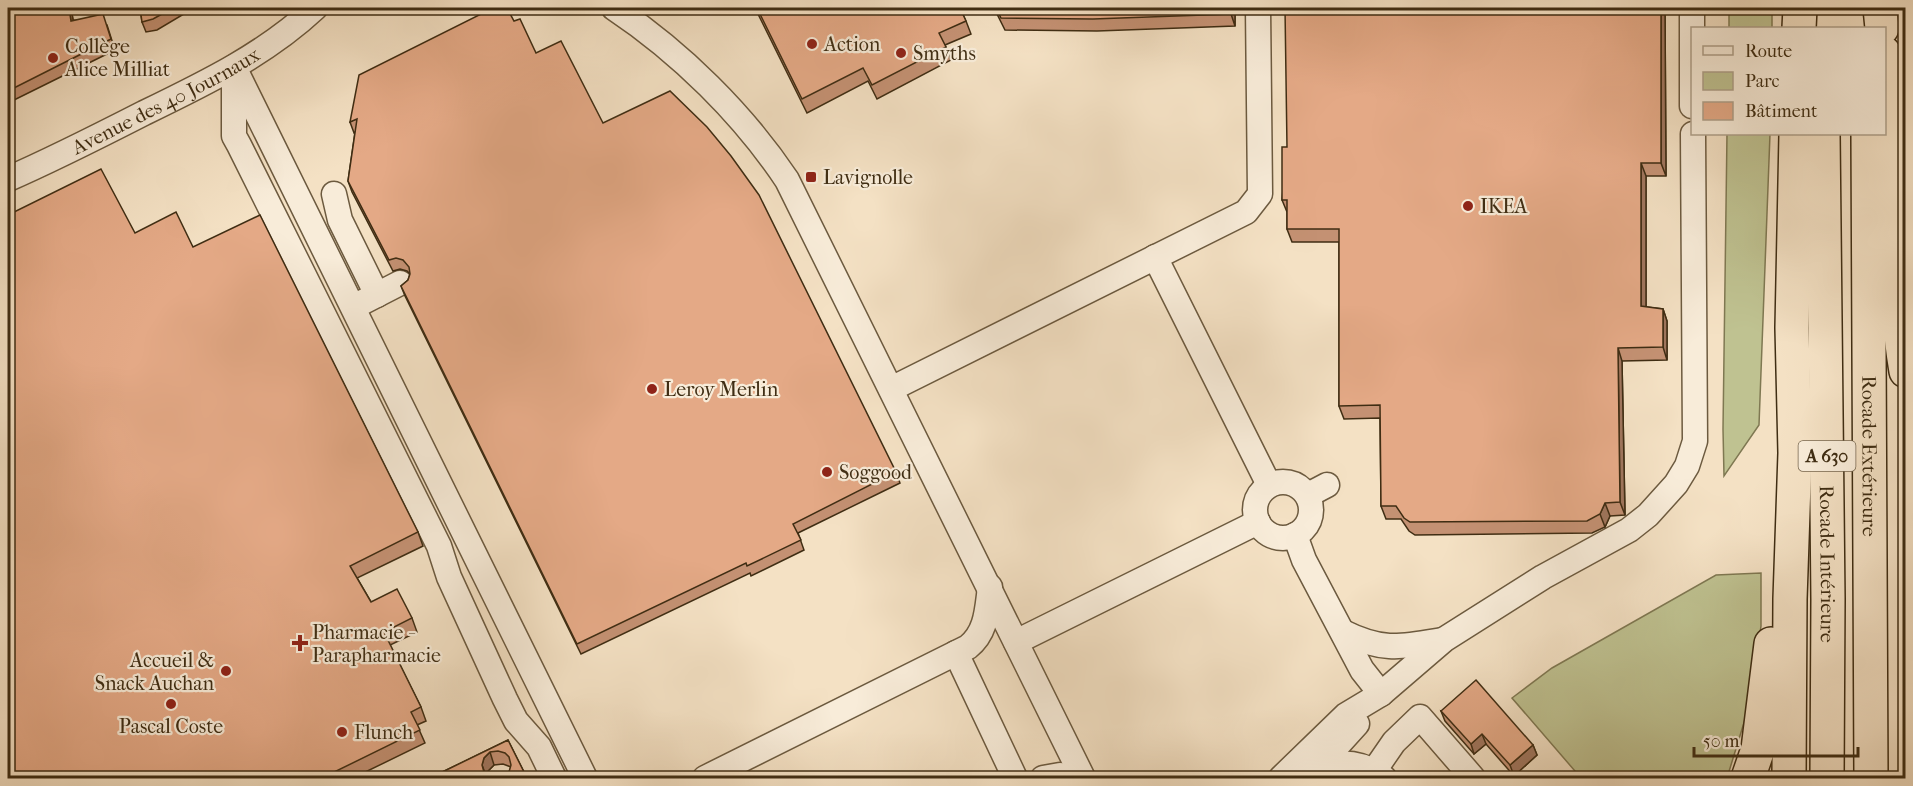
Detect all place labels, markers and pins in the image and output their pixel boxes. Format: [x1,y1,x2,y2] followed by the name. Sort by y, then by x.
[823,33,881,56] place label: Action
[64,35,170,81] place label: Collège Alice Milliat
[805,37,819,51] marker: Action
[913,42,976,65] place label: Smyths
[894,46,908,60] marker: Smyths
[46,51,60,65] marker: Collège Alice Milliat
[823,166,913,189] place label: Lavignolle
[804,170,818,184] marker: Lavignolle
[1480,195,1529,218] place label: IKEA
[1461,199,1475,213] marker: IKEA
[664,378,779,401] place label: Leroy Merlin
[645,382,659,396] marker: Leroy Merlin
[839,461,913,484] place label: Soggood
[820,465,834,479] marker: Soggood
[312,621,441,667] place label: Pharmacie - Parapharmacie
[293,636,307,650] marker: Pharmacie - Parapharmacie
[95,649,214,695] place label: Accueil & Snack Auchan
[219,664,233,678] marker: Accueil & Snack Auchan
[164,697,178,711] marker: Pascal Coste
[119,715,223,738] place label: Pascal Coste
[354,721,414,744] place label: Flunch
[335,725,349,739] marker: Flunch

